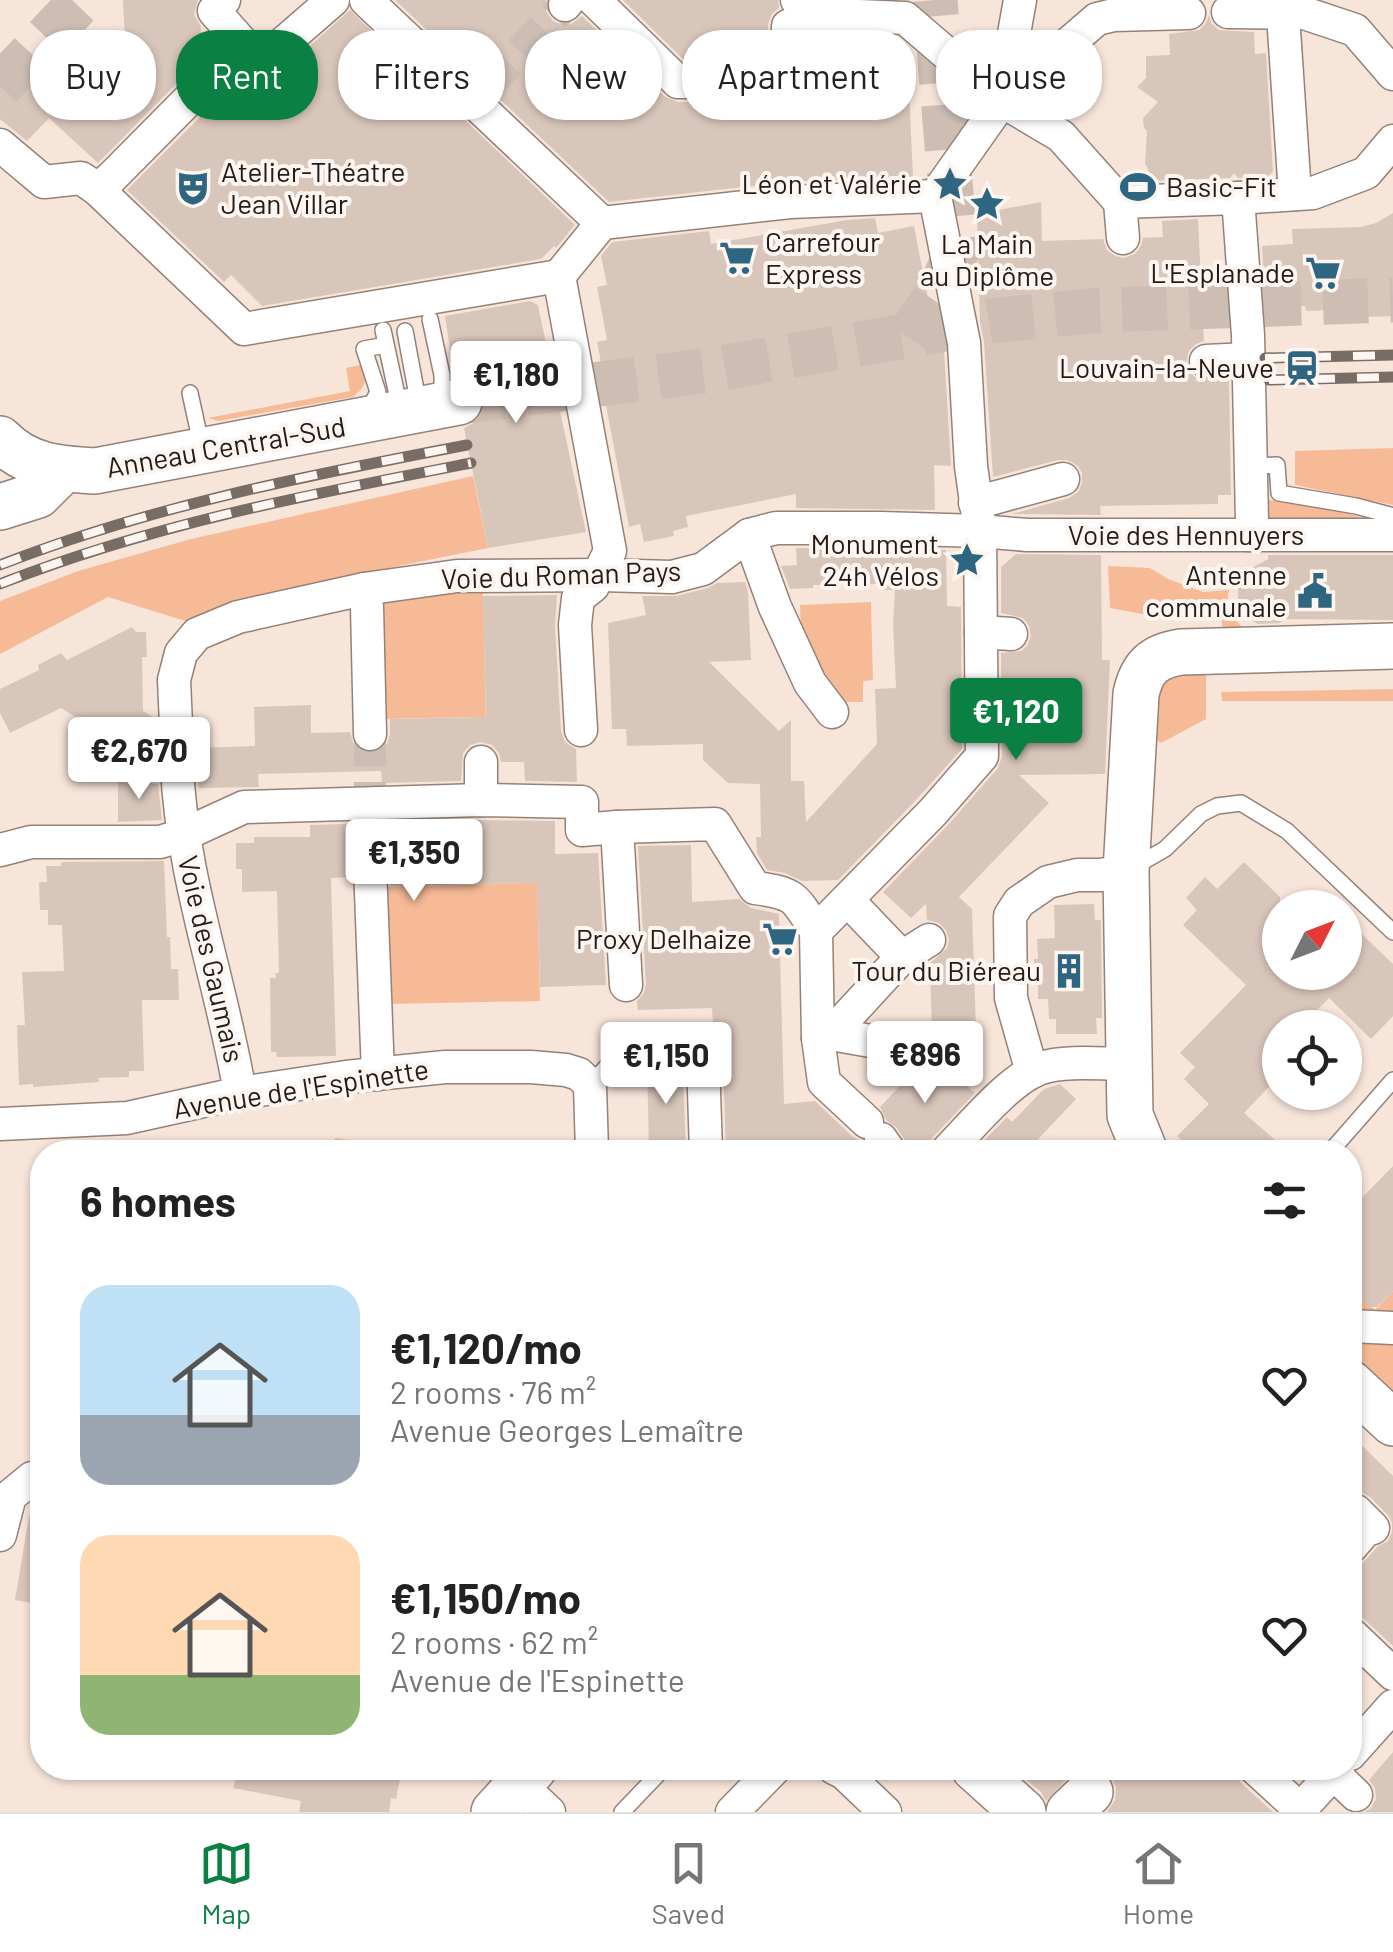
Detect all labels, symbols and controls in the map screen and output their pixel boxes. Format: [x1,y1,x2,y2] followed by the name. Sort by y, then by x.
[30,30,156,120] chip: Buy
[176,30,318,120] chip: Rent
[338,30,505,120] chip: Filters
[525,30,662,120] chip: New
[682,30,916,120] chip: Apartment
[936,30,1102,120] chip: House
[221,154,405,220] place label: Atelier-Théatre Jean Villar
[931,165,969,203] place icon: Léon et Valérie
[742,166,922,200] place label: Léon et Valérie
[1119,168,1157,206] sports icon: Basic-Fit
[174,169,212,207] theatre icon: Atelier-Théatre Jean Villar
[1166,169,1277,203] place label: Basic-Fit
[968,185,1006,223] place icon: La Main au Diplôme
[765,224,880,290] place label: Carrefour Express
[920,226,1054,292] place label: La Main au Diplôme
[718,239,756,277] supermarket icon: Carrefour Express
[1304,254,1342,292] supermarket icon: L'Esplanade
[1150,255,1295,289] place label: L'Esplanade
[435,341,597,426] pin: €1,180
[1283,349,1321,387] station icon: Louvain-la-Neuve
[1059,350,1274,384] place label: Louvain-la-Neuve
[473,354,559,392] text: €1,180
[103,408,348,484] street label: Anneau Central-Sud
[1068,517,1304,551] street label: Voie des Hennuyers
[810,526,939,592] place label: Monument 24h Vélos
[948,541,986,579] place icon: Monument 24h Vélos
[440,553,682,595] street label: Voie du Roman Pays
[1145,557,1287,623] place label: Antenne communale
[1296,572,1334,610] public building icon: Antenne communale
[935,678,1097,763] pin: €1,120
[972,691,1060,729] text: €1,120
[58,717,220,802] pin: €2,670
[90,730,188,768] text: €2,670
[333,819,495,904] pin: €1,350
[368,832,460,870] text: €1,350
[172,852,252,1066] street label: Voie des Gaumais
[1262,890,1362,990] north arrow
[1262,890,1362,1110] map controls
[761,920,799,958] supermarket icon: Proxy Delhaize
[576,921,752,955] place label: Proxy Delhaize
[1050,952,1088,990] building icon: Tour du Biéreau
[851,953,1041,987] place label: Tour du Biéreau
[1262,1010,1362,1110] button: locate
[866,1021,984,1106] pin: €896
[585,1022,747,1107] pin: €1,150
[889,1034,961,1072] text: €896
[623,1035,709,1073] text: €1,150
[171,1051,431,1125] street label: Avenue de l'Espinette
[1257,1173,1312,1228] icon: filters
[80,1175,236,1225] text: 6 homes
[390,1322,582,1372] text: €1,120/mo
[160,1325,280,1445] icon: home
[1257,1358,1312,1413] icon: heart
[390,1372,596,1410] text: 2 rooms · 76 m²
[390,1410,744,1448] text: Avenue Georges Lemaître
[390,1572,581,1622] text: €1,150/mo
[160,1575,280,1695] icon: home
[1257,1608,1312,1663] icon: heart
[390,1622,598,1660] text: 2 rooms · 62 m²
[390,1660,685,1698] text: Avenue de l'Espinette
[199,1836,254,1930] tab: Map
[652,1836,725,1930] tab: Saved
[1123,1836,1194,1930] tab: Home

